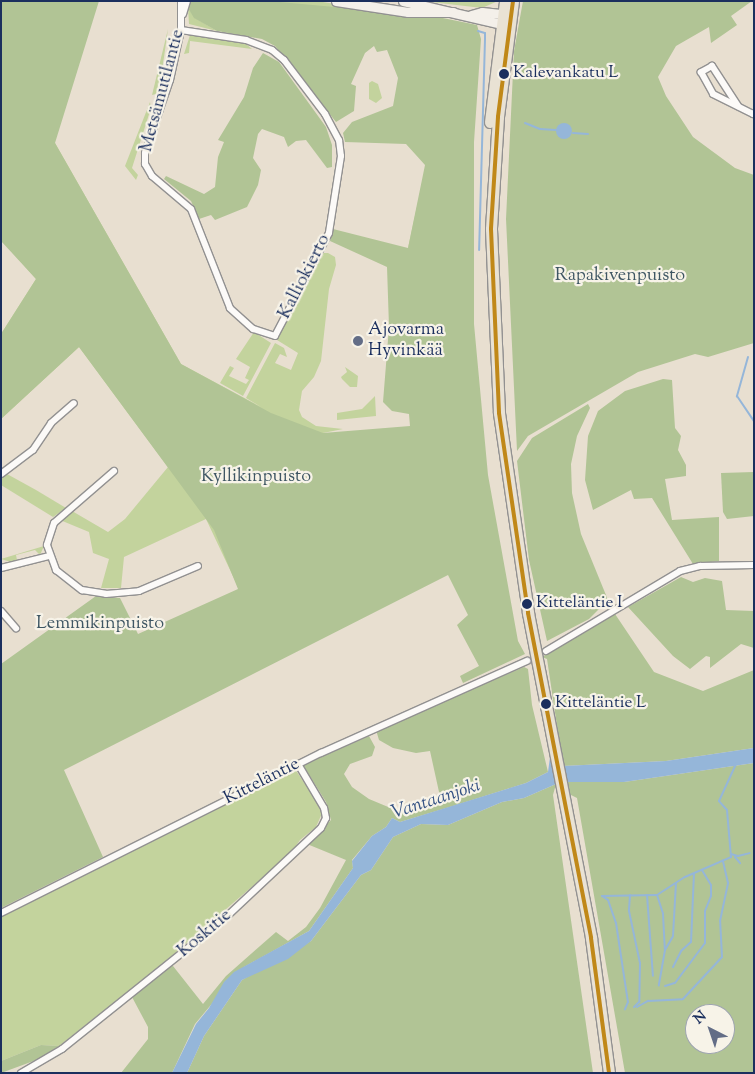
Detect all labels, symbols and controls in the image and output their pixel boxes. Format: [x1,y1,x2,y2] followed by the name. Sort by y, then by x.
[136,27,190,155] street label: Metsämutilantie
[513,64,619,84] place label: Kalevankatu L
[499,69,509,79] marker: Kalevankatu L
[274,231,336,323] street label: Kalliokierto
[555,265,685,287] park label: Rapakivenpuisto
[368,320,444,362] place label: Ajovarma Hyvinkää
[352,335,364,347] marker: Ajovarma Hyvinkää
[201,466,311,488] park label: Kyllikinpuisto
[536,594,623,614] place label: Kitteläntie I
[522,599,532,609] marker: Kitteläntie I
[36,613,164,635] park label: Lemmikinpuisto
[555,694,646,714] place label: Kitteläntie L
[541,699,551,709] marker: Kitteläntie L
[221,754,303,810] street label: Kitteläntie
[389,775,483,825] water label: Vantaanjoki
[174,905,236,963] street label: Koskitie
[685,1004,735,1054] north arrow
[690,1007,712,1030] text: N

